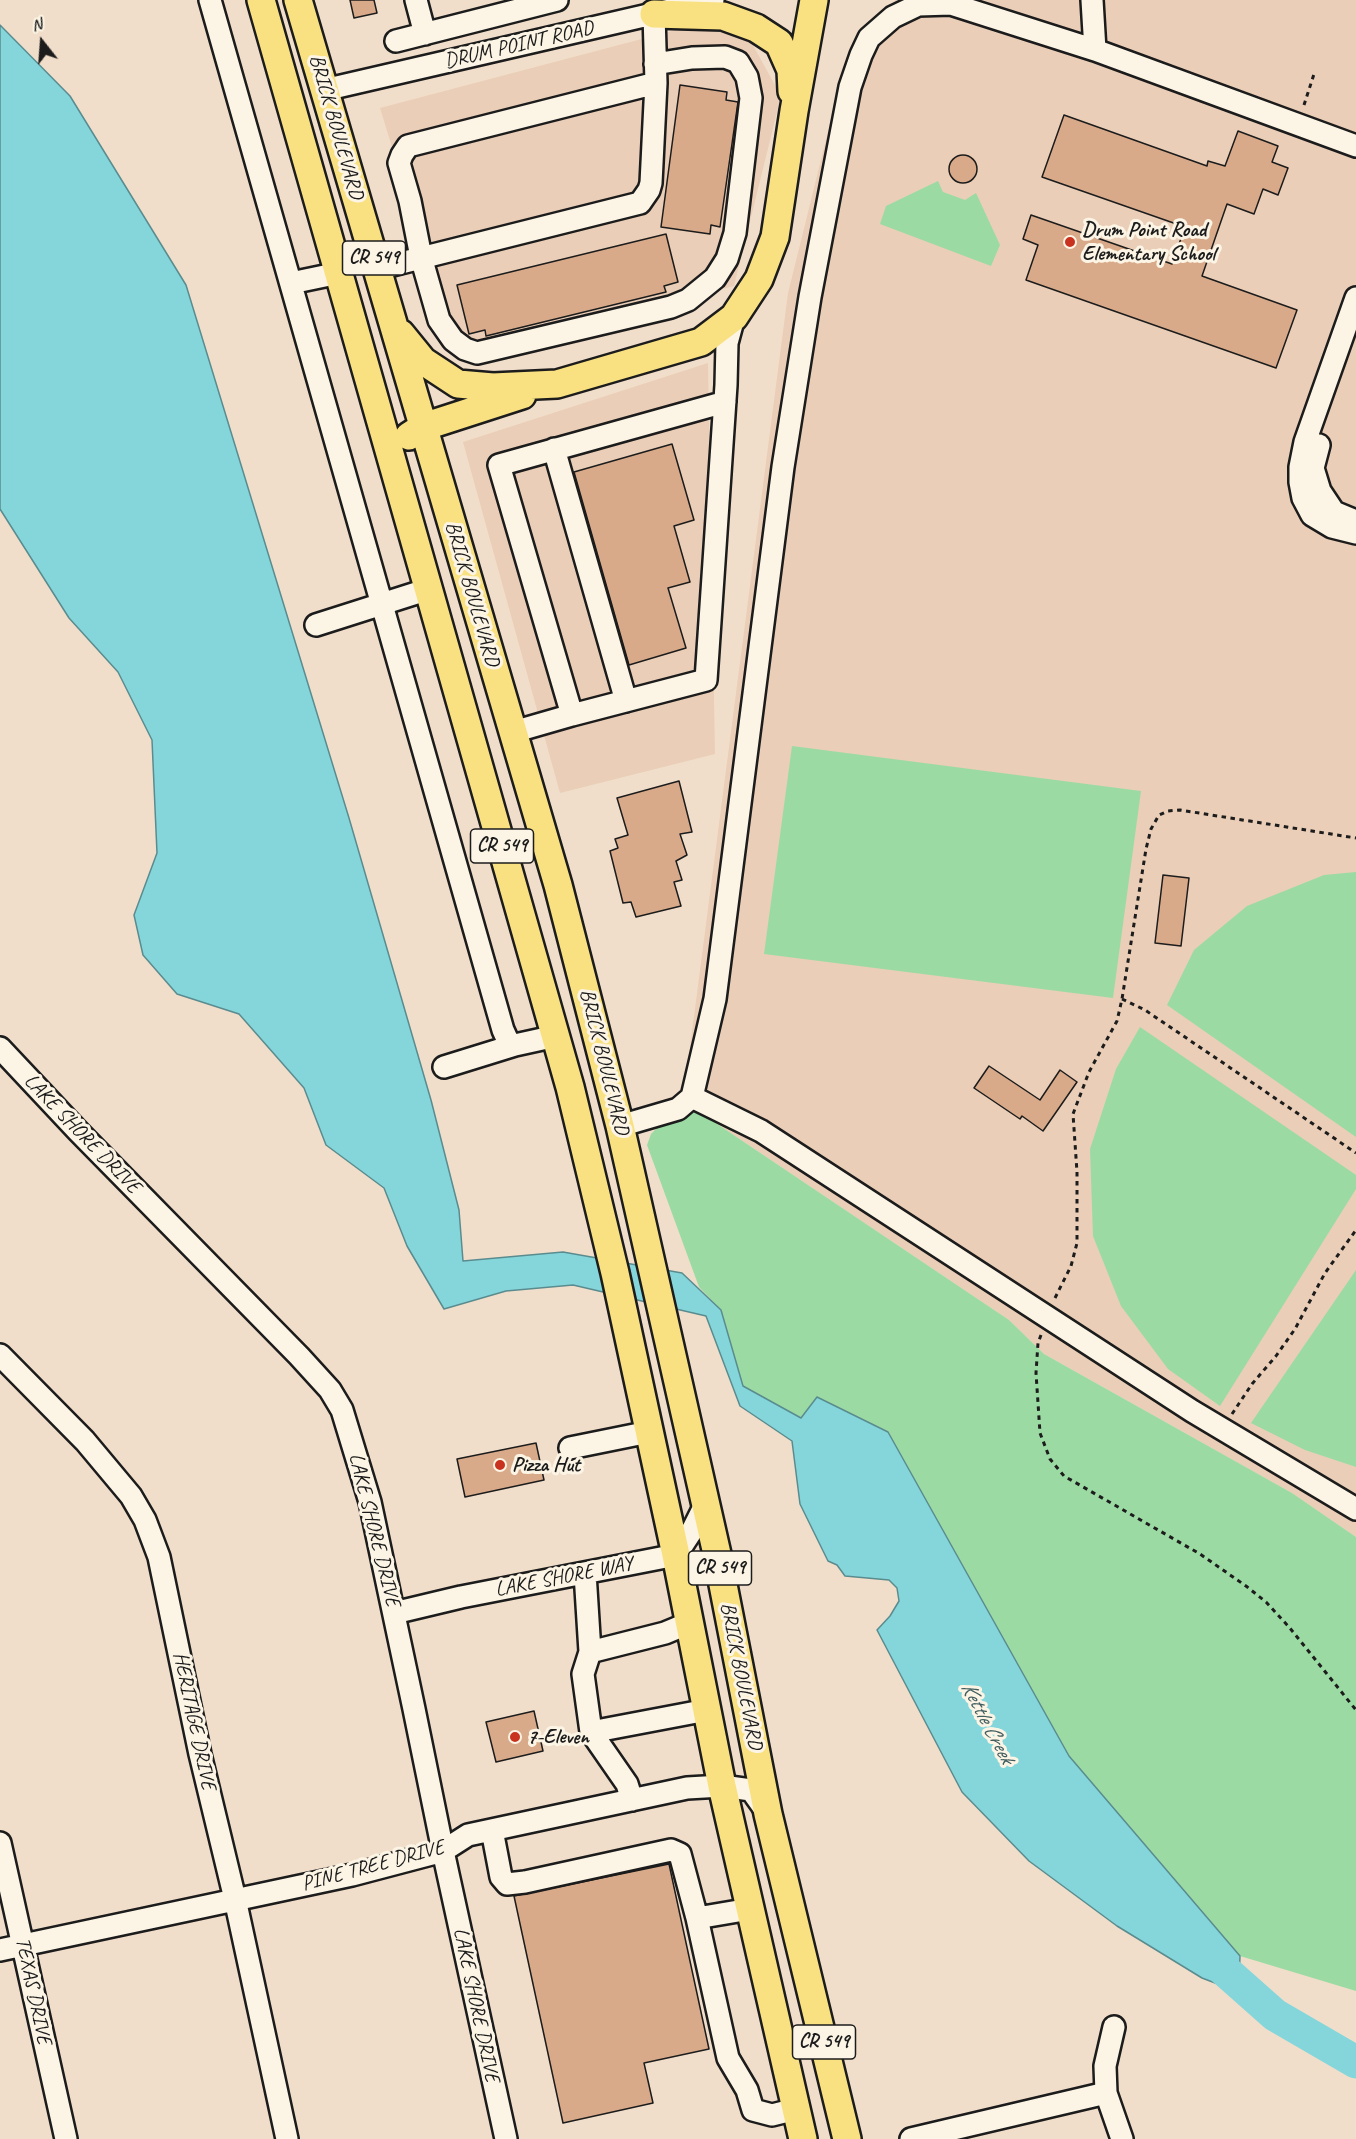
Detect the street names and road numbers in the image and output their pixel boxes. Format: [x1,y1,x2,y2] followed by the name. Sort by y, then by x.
[442,16,596,74] street label: DRUM POINT ROAD
[303,52,369,202] street label: BRICK BOULEVARD
[342,241,406,275] road number: CR 549
[439,519,505,669] street label: BRICK BOULEVARD
[470,829,534,863] road number: CR 549
[574,986,634,1138] street label: BRICK BOULEVARD
[18,1069,146,1199] street label: LAKE SHORE DRIVE
[343,1451,405,1609] street label: LAKE SHORE DRIVE
[493,1551,635,1603] street label: LAKE SHORE WAY
[688,1551,752,1585] road number: CR 549
[714,1600,768,1752] street label: BRICK BOULEVARD
[167,1650,221,1792] street label: HERITAGE DRIVE
[299,1835,447,1897] street label: PINE TREE DRIVE
[447,1926,505,2084] street label: LAKE SHORE DRIVE
[9,1935,57,2047] street label: TEXAS DRIVE
[792,2025,856,2059] road number: CR 549

